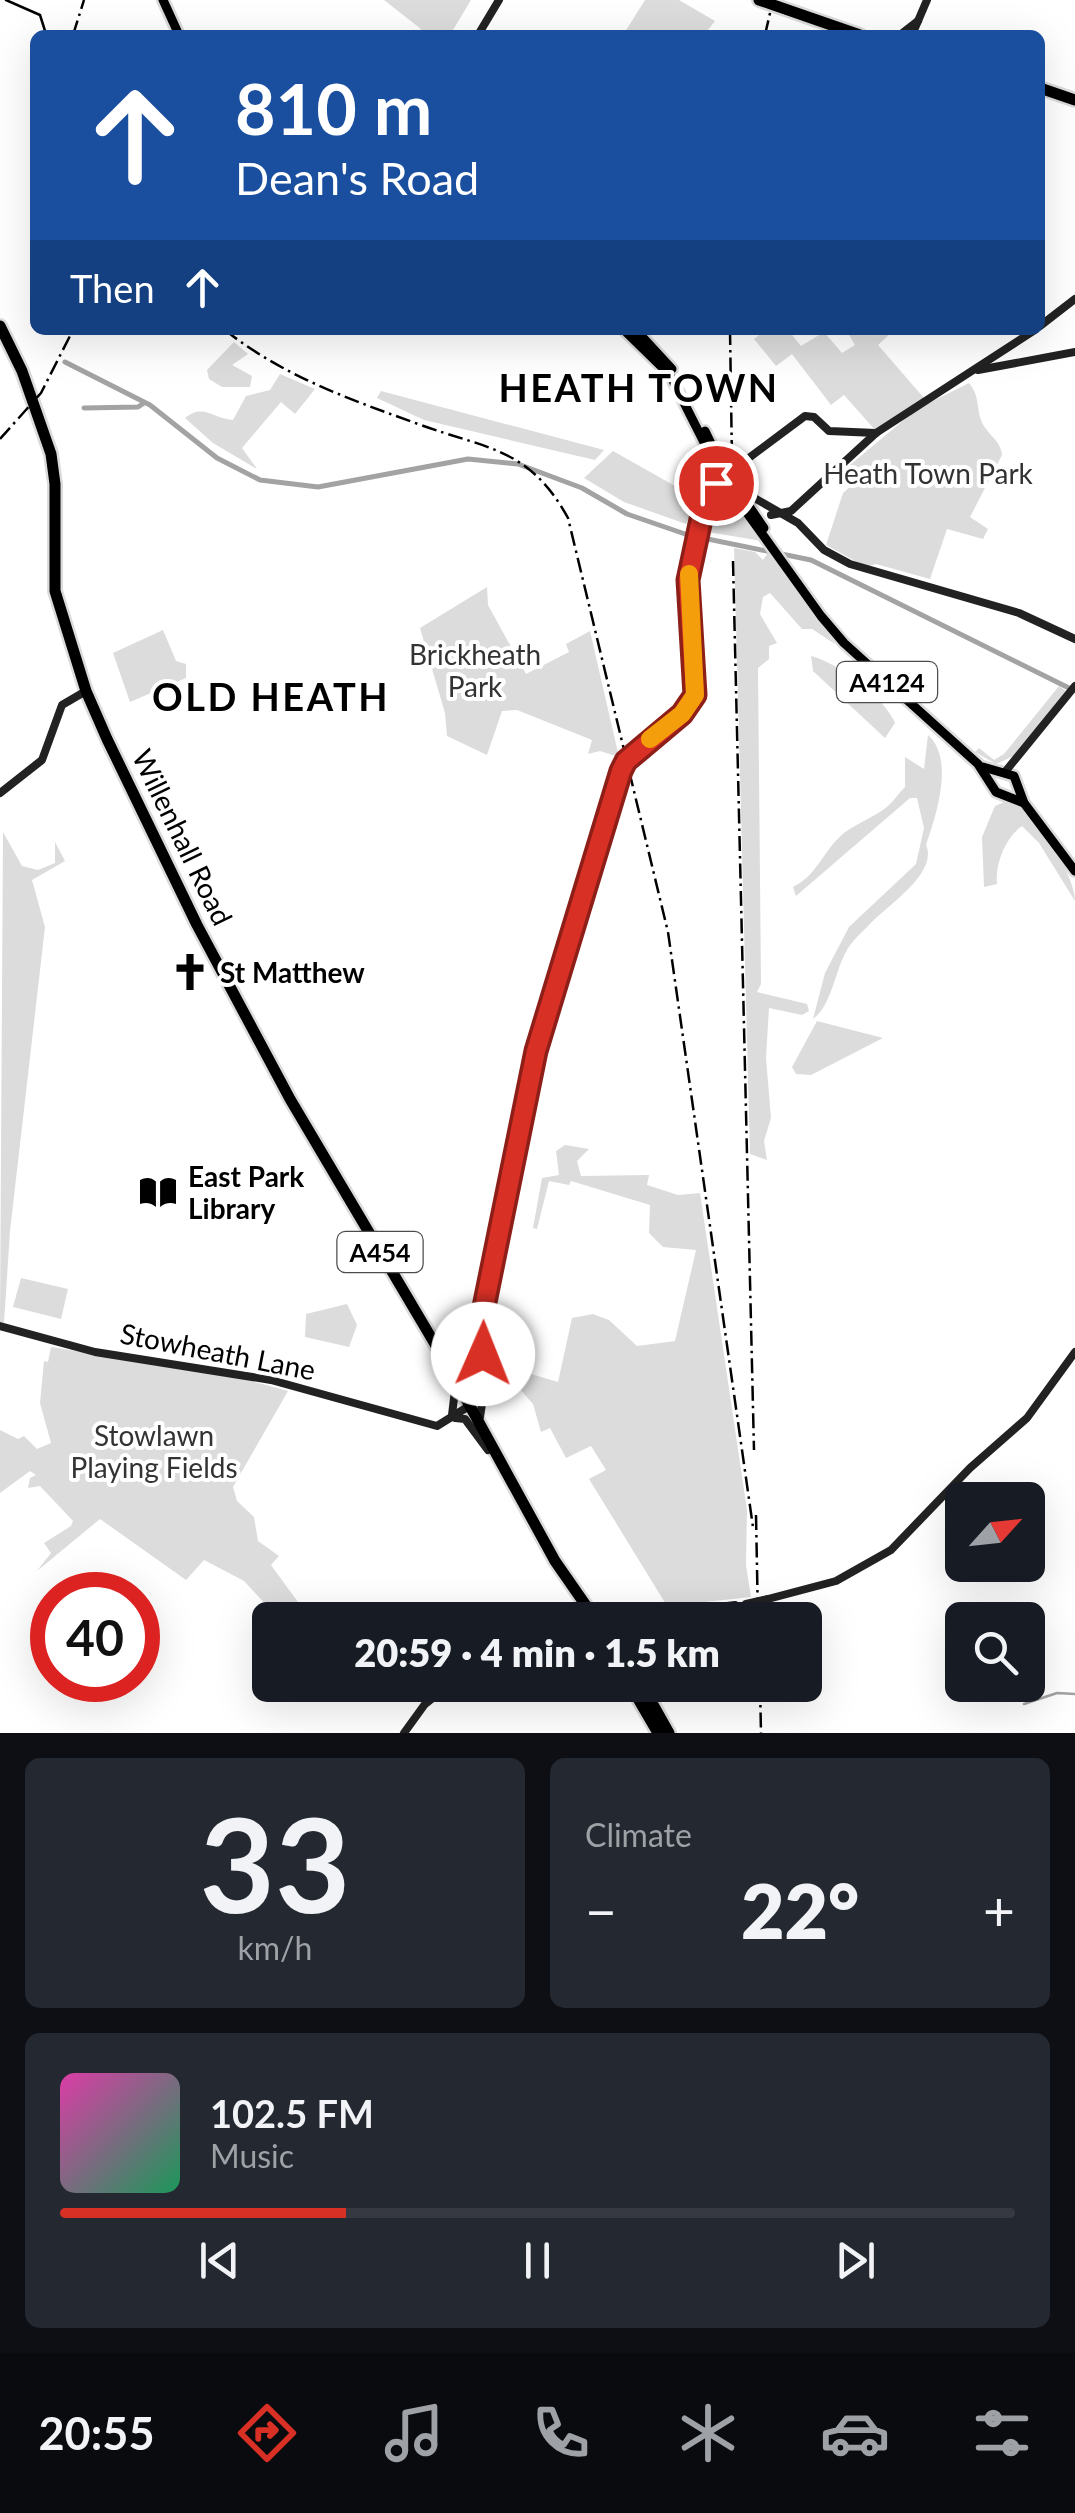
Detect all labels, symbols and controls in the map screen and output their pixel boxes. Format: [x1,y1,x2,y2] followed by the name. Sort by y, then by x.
[235,66,432,150] text: 810 m
[70,70,200,200] icon: ahead
[235,151,479,205] text: Dean's Road
[175,260,230,315] icon: ahead
[70,265,155,311] text: Then
[498,364,780,410] district label: HEATH TOWN
[674,441,759,526] pin
[689,456,744,511] icon: arrive
[823,456,1034,490] park label: Heath Town Park
[409,637,541,703] park label: Brickheath Park
[837,662,937,702] road number: A4124
[152,673,390,719] district label: OLD HEATH
[126,744,240,930] street label: Willenhall Road
[169,951,211,993] church icon: St Matthew
[220,955,365,989] place label: St Matthew
[188,1159,304,1225] place label: East Park Library
[137,1171,179,1213] library icon: East Park Library
[338,1232,422,1272] road number: A454
[431,1302,535,1406] position arrow
[118,1315,318,1387] street label: Stowheath Lane
[70,1418,238,1484] park label: Stowlawn Playing Fields
[945,1482,1045,1582] north arrow
[945,1482,1045,1702] map controls
[30,1572,160,1702] speed limit sign: 40
[945,1602,1045,1702] button: search
[354,1629,720,1675] text: 20:59 · 4 min · 1.5 km
[200,1785,350,1941] text: 33
[585,1815,692,1854] text: Climate
[741,1865,859,1955] text: 22°
[585,1877,617,1943] text: −
[983,1877,1015,1943] text: +
[238,1928,312,1967] text: km/h
[210,2090,374,2136] text: 102.5 FM
[210,2136,294,2175] text: Music
[192,2233,247,2288] icon: previous
[510,2233,565,2288] icon: pause
[828,2233,883,2288] icon: next
[232,2398,302,2468] icon: directions
[379,2398,449,2468] icon: music
[526,2398,596,2468] icon: phone
[673,2398,743,2468] icon: climate
[820,2398,890,2468] icon: car
[967,2398,1037,2468] icon: filters
[39,2406,155,2460] text: 20:55

